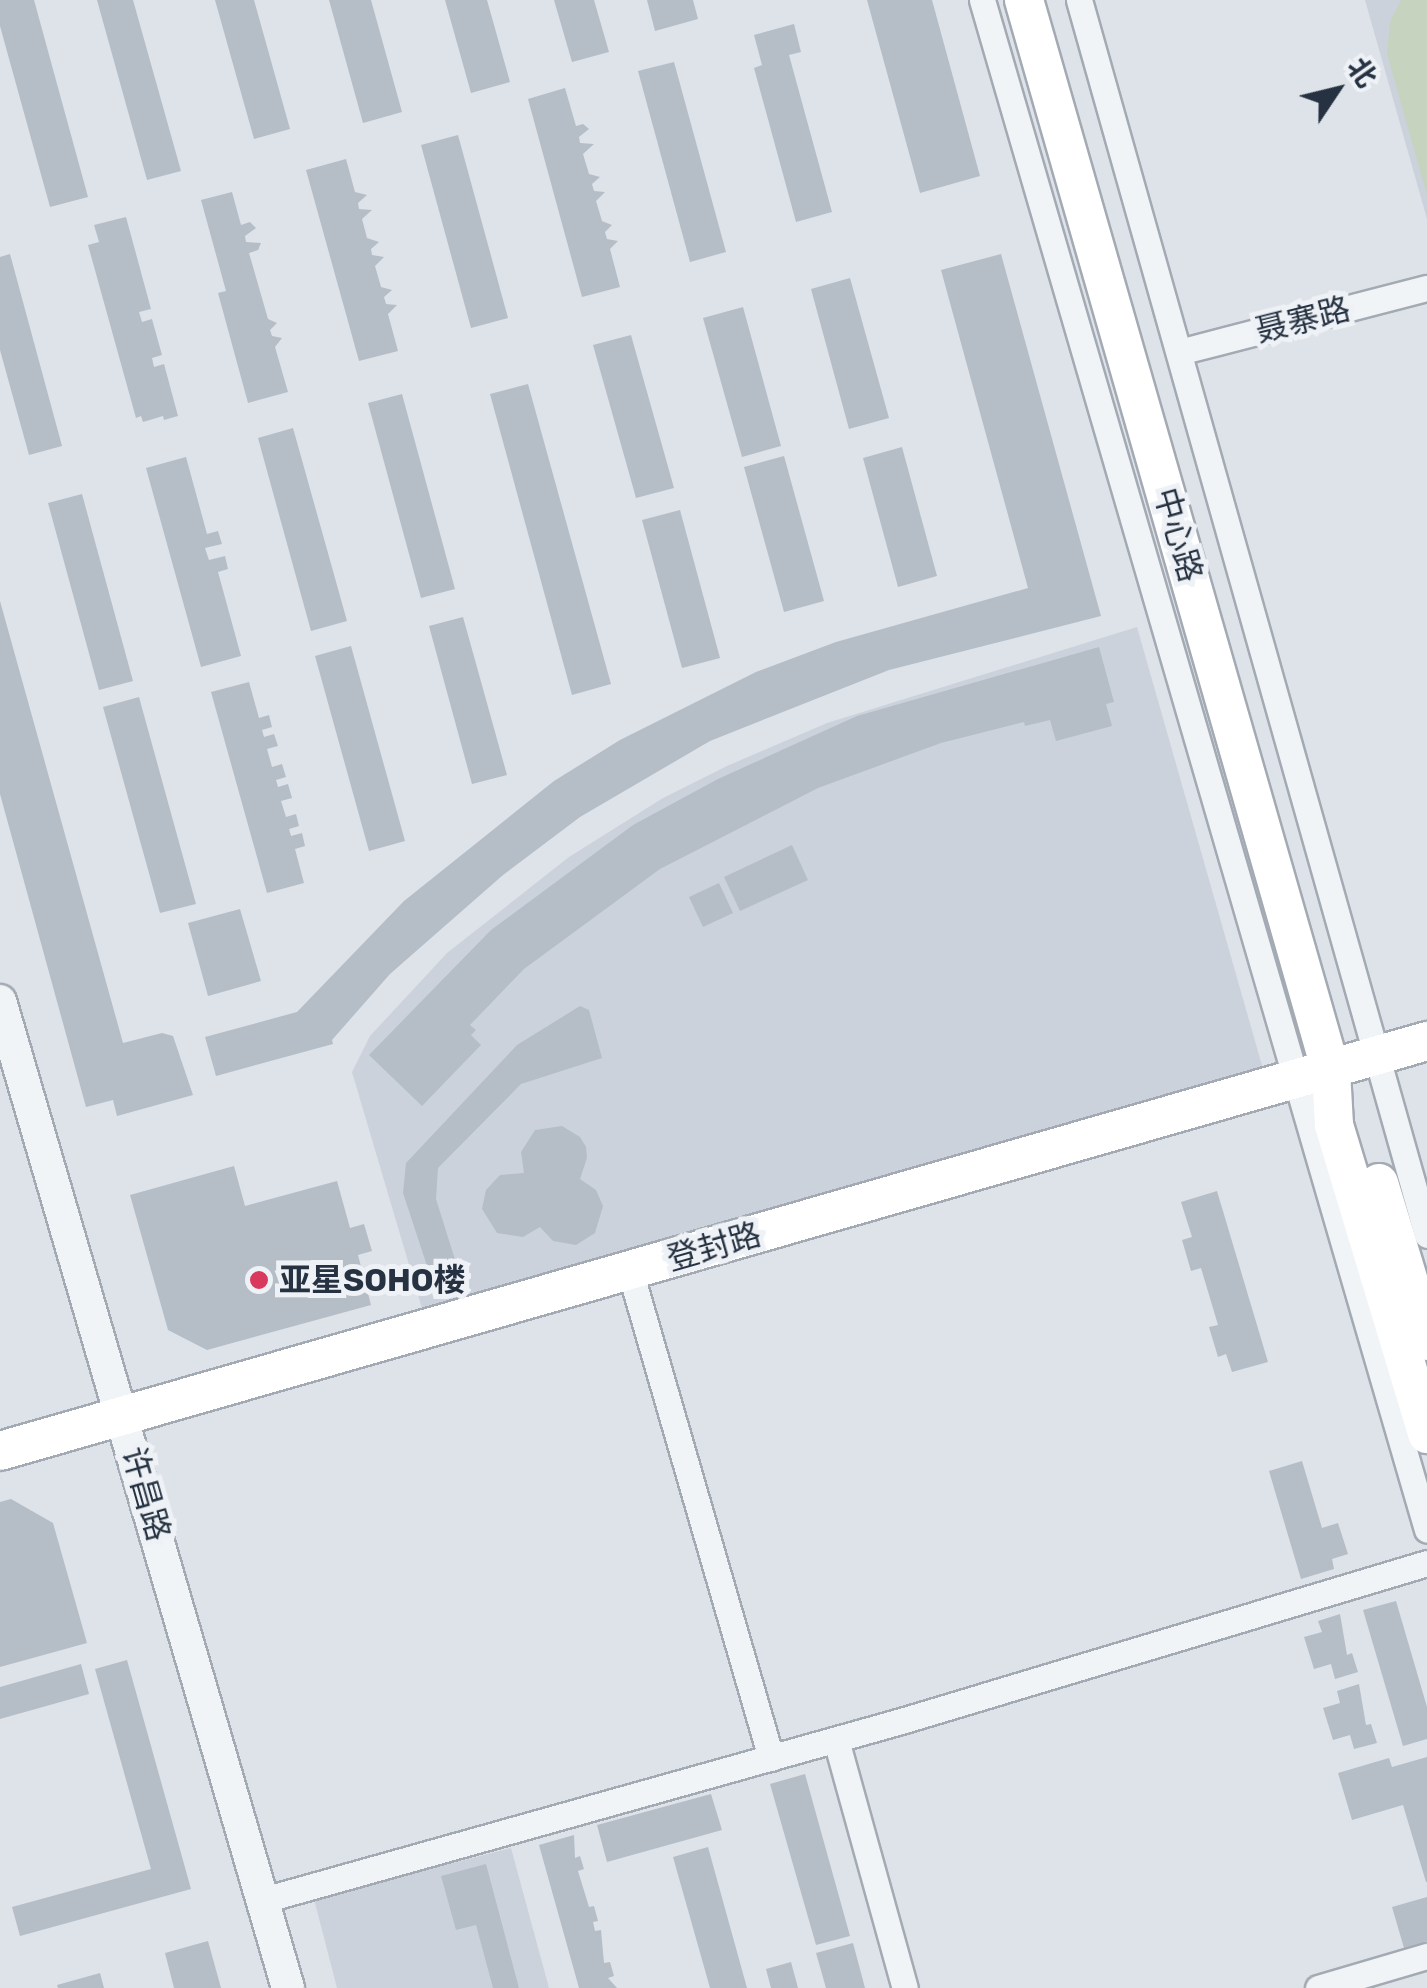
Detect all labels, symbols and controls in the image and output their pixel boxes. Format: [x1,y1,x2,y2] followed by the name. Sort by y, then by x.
[1287,40,1387,140] north arrow
[1340,52,1384,93] text: 北
[1252,290,1354,350] street label: 聂寨路
[1146,484,1210,586] street label: 中心路
[663,1215,765,1279] street label: 登封路
[279,1261,466,1299] place label: 亚星SOHO楼
[248,1269,270,1291] marker: 亚星SOHO楼
[114,1443,178,1545] street label: 许昌路

